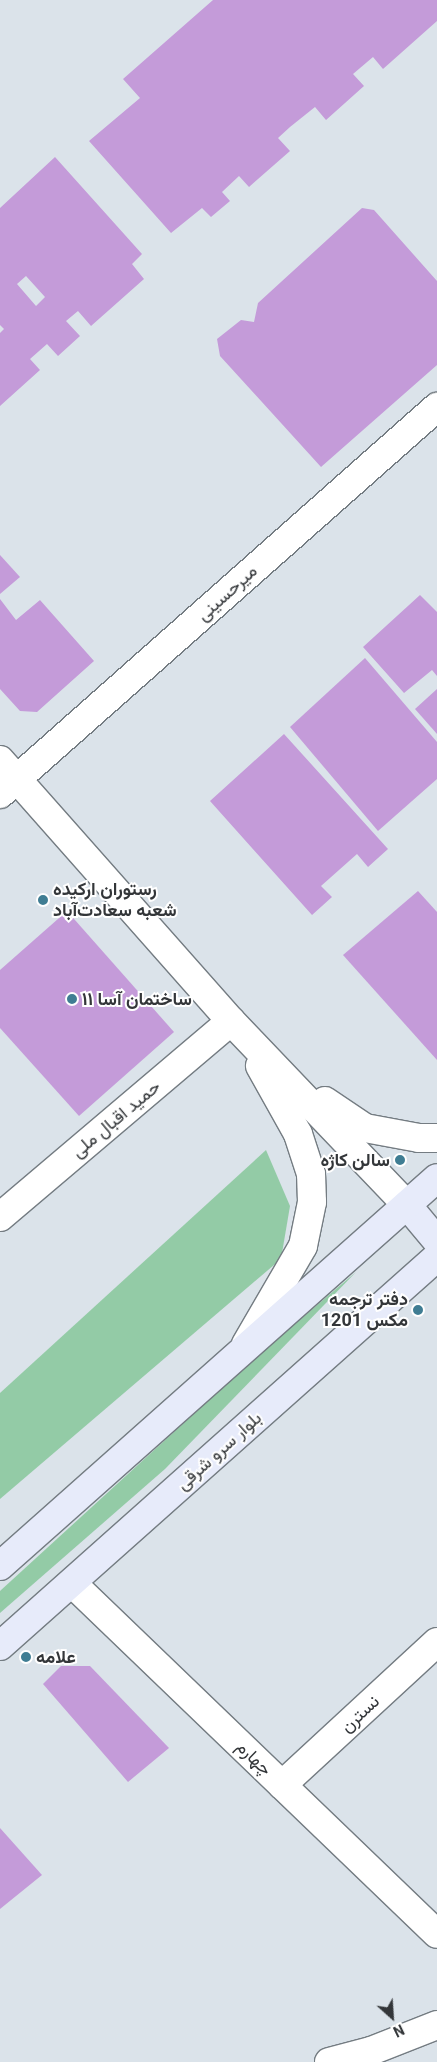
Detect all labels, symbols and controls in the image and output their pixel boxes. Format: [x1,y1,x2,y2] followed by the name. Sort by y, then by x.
[192,560,262,626] street label: میرحسینی
[53,879,177,922] place label: رستوران ارکیده شعبه سعادت‌آباد
[37,894,49,906] marker: رستوران ارکیده شعبه سعادت‌آباد
[82,988,192,1010] place label: ساختمان آسا ۱۱
[66,993,78,1005] marker: ساختمان آسا ۱۱
[67,1076,165,1162] street label: حمید اقبال ملی
[321,1149,390,1171] place label: سالن كاژه
[394,1154,406,1166] marker: سالن كاژه
[321,1289,408,1332] place label: دفتر ترجمه 1201 مکس
[412,1304,424,1316] marker: دفتر ترجمه 1201 مکس
[172,1407,266,1495] street label: بلوار سرو شرقی
[36,1646,76,1668] place label: علامه
[20,1651,32,1663] marker: علامه
[336,1691,384,1737] street label: نسترن
[232,1736,276,1780] street label: چهارم
[367,1992,417,2042] north arrow
[391,2021,407,2040] text: N

